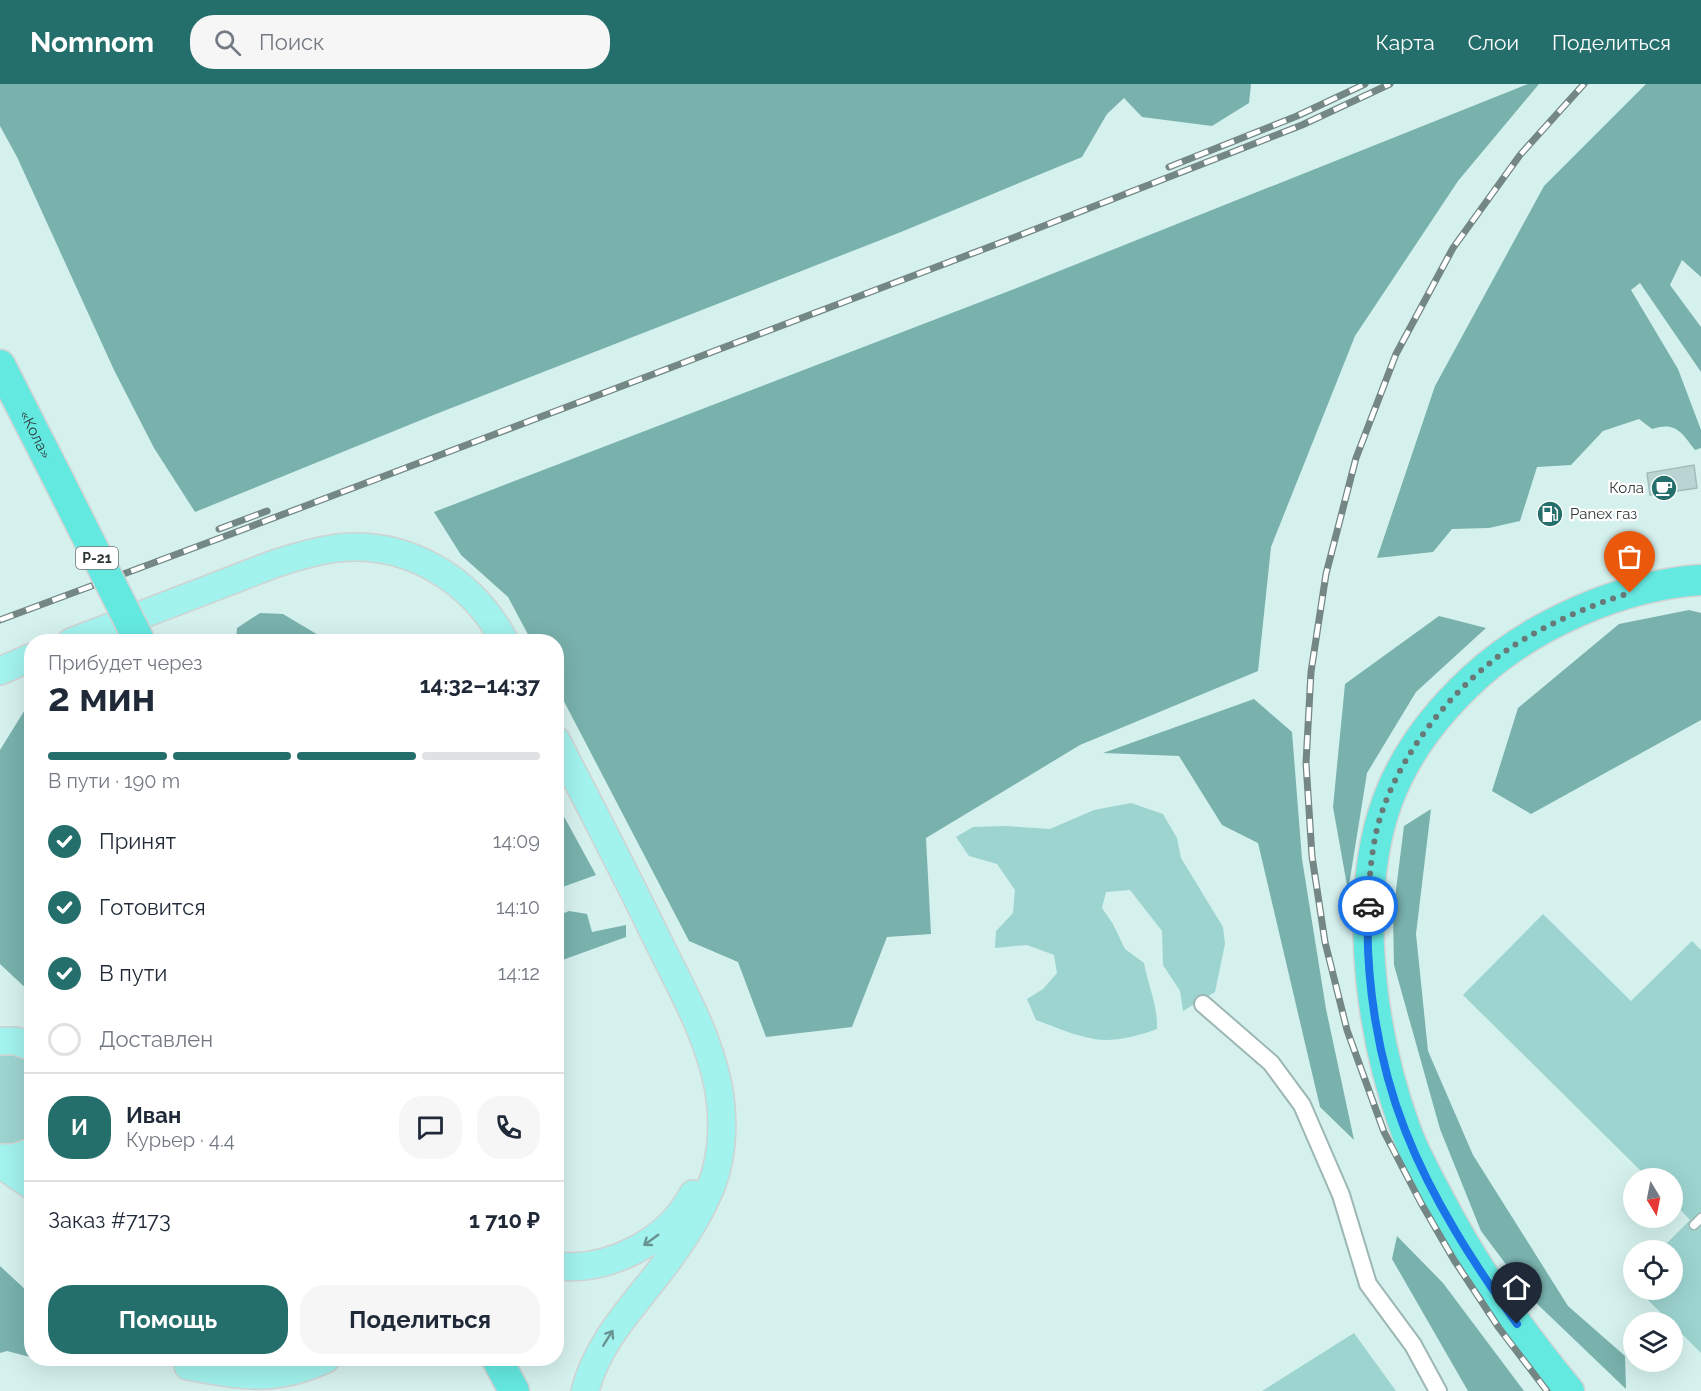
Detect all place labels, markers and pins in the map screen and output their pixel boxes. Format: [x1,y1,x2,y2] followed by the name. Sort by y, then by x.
[1649,473,1679,503] cafe icon: Кола
[1609,479,1644,497] place label: Кола
[1535,499,1565,529] fuel station icon: Panex газ
[1570,505,1637,523] place label: Panex газ
[1604,531,1655,593] pin
[1491,1262,1542,1324] pin

